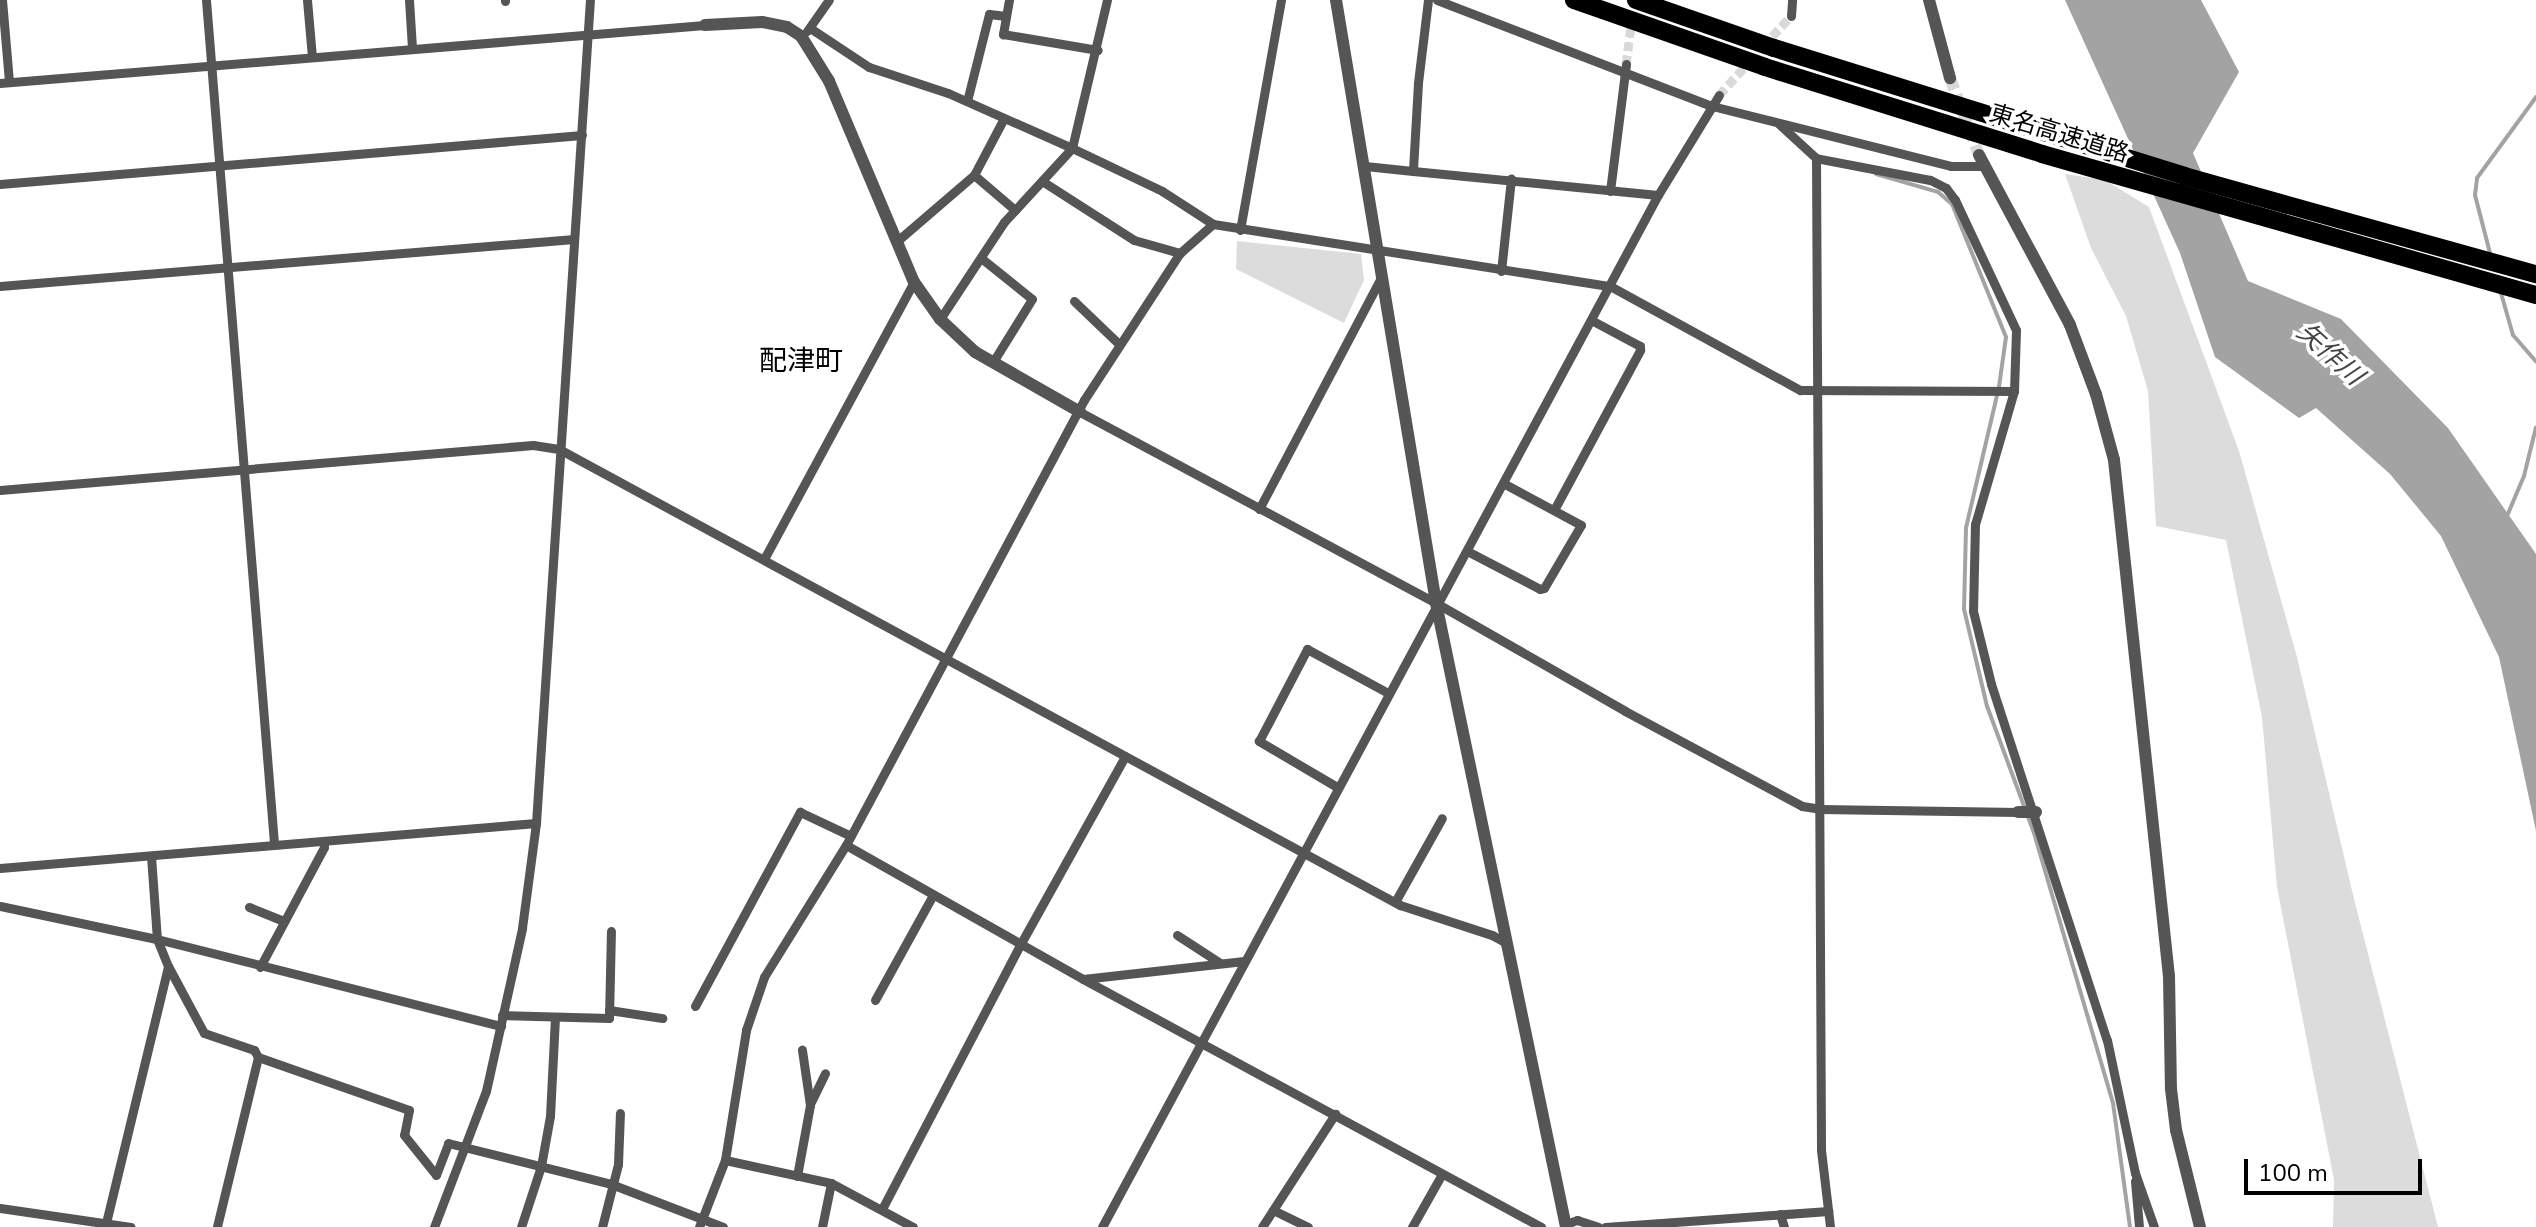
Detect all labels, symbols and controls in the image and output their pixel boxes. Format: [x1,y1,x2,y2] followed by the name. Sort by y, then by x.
[1986,99,2132,169] street label: 東名高速道路
[2291,316,2369,392] water label: 矢作川
[759,344,843,378] district label: 配津町
[2248,1143,2426,1193] scale bar
[2258,1157,2328,1189] text: 100 m

